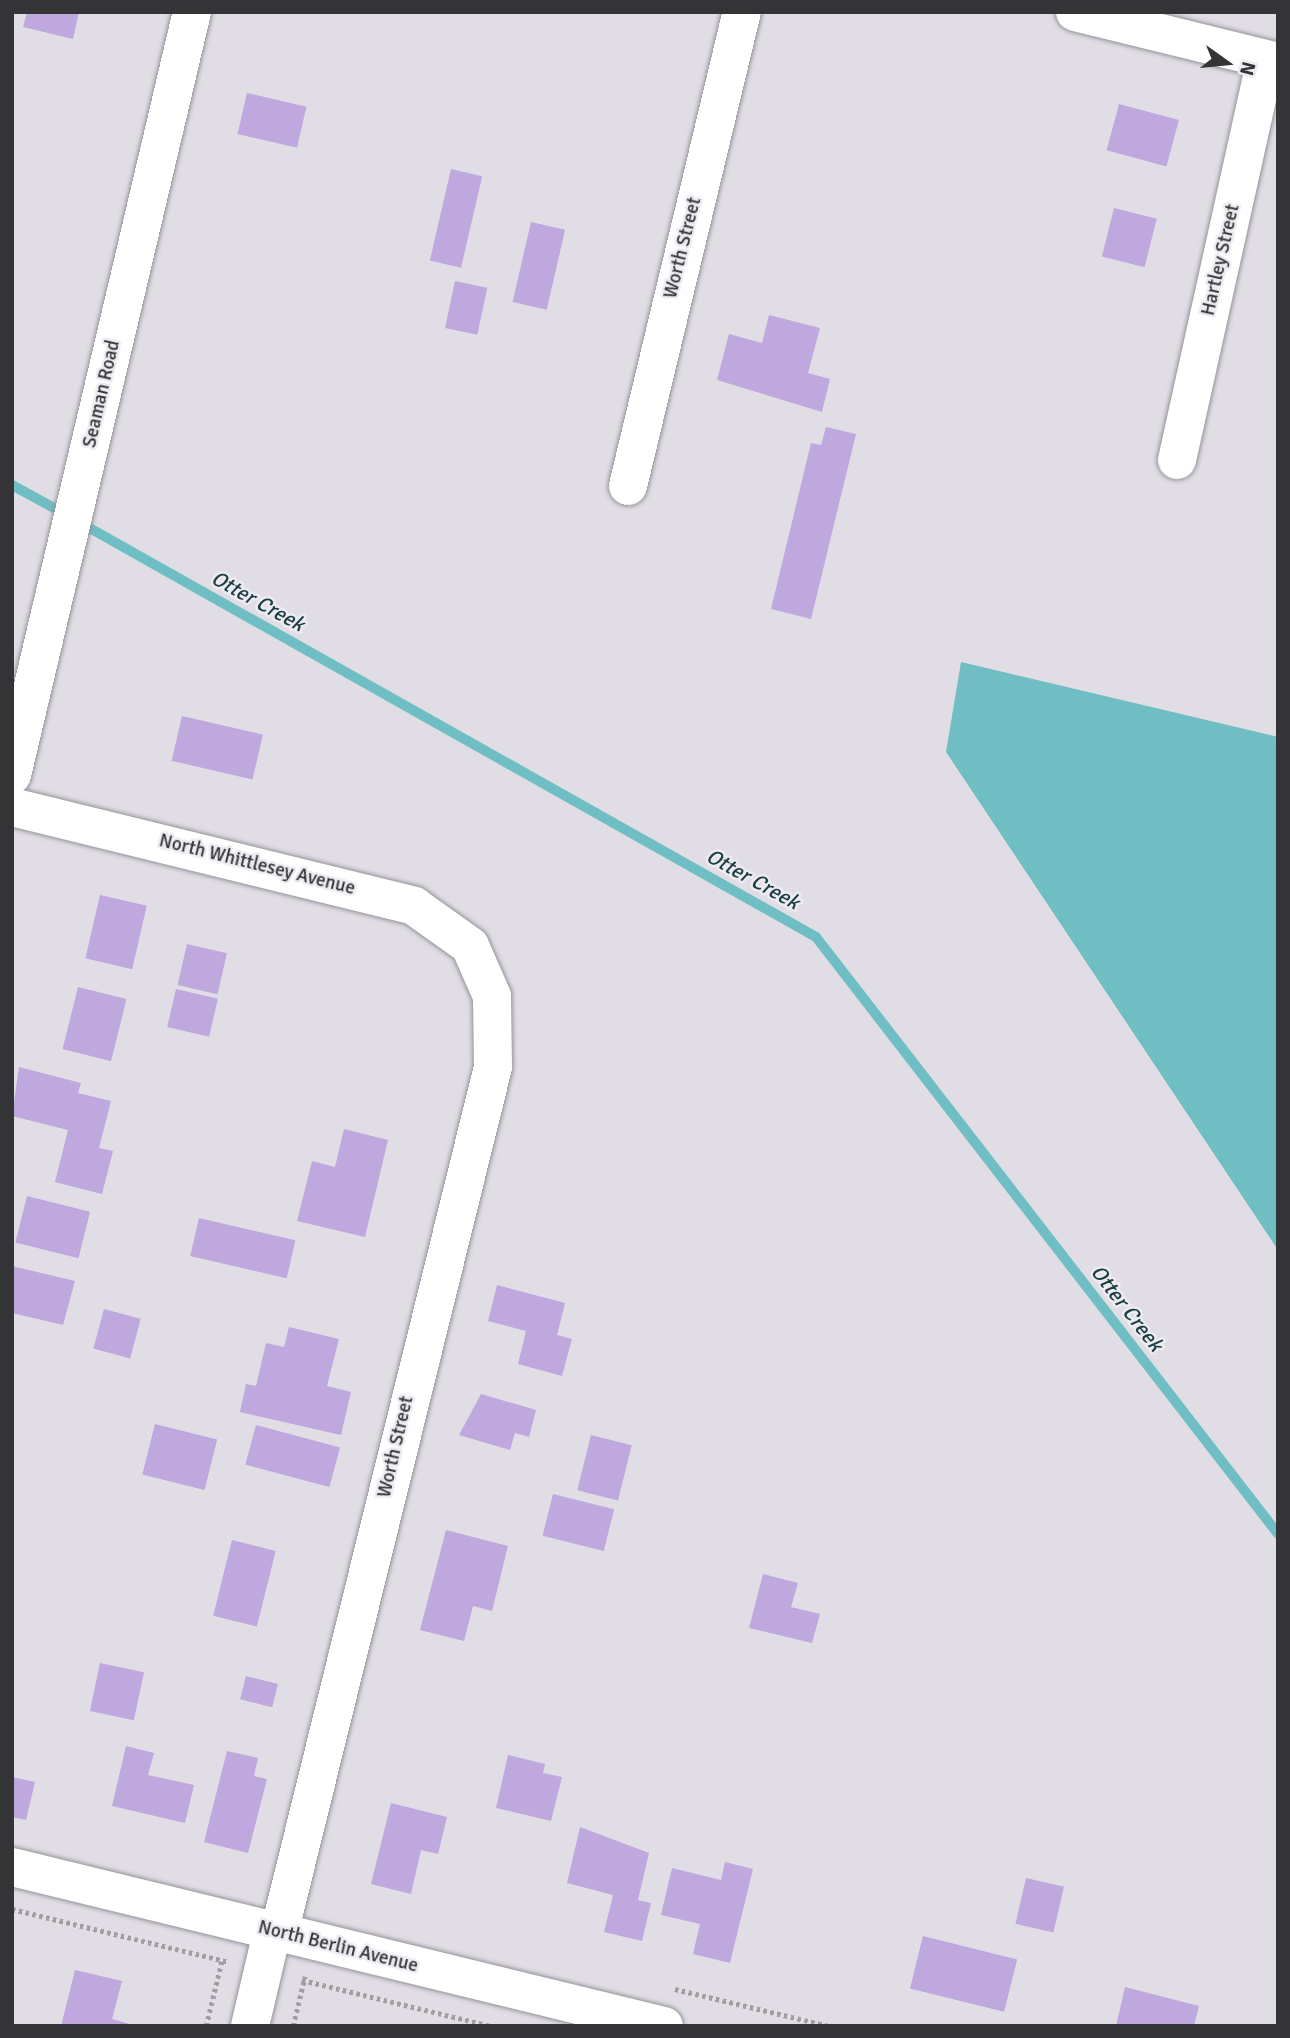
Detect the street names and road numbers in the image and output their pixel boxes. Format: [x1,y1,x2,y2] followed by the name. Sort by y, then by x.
[659,195,707,301] street label: Worth Street
[1197,202,1245,318] street label: Hartley Street
[79,338,125,450] street label: Seaman Road
[157,830,357,900] street label: North Whittlesey Avenue
[373,1394,419,1500] street label: Worth Street
[256,1916,420,1978] street label: North Berlin Avenue

